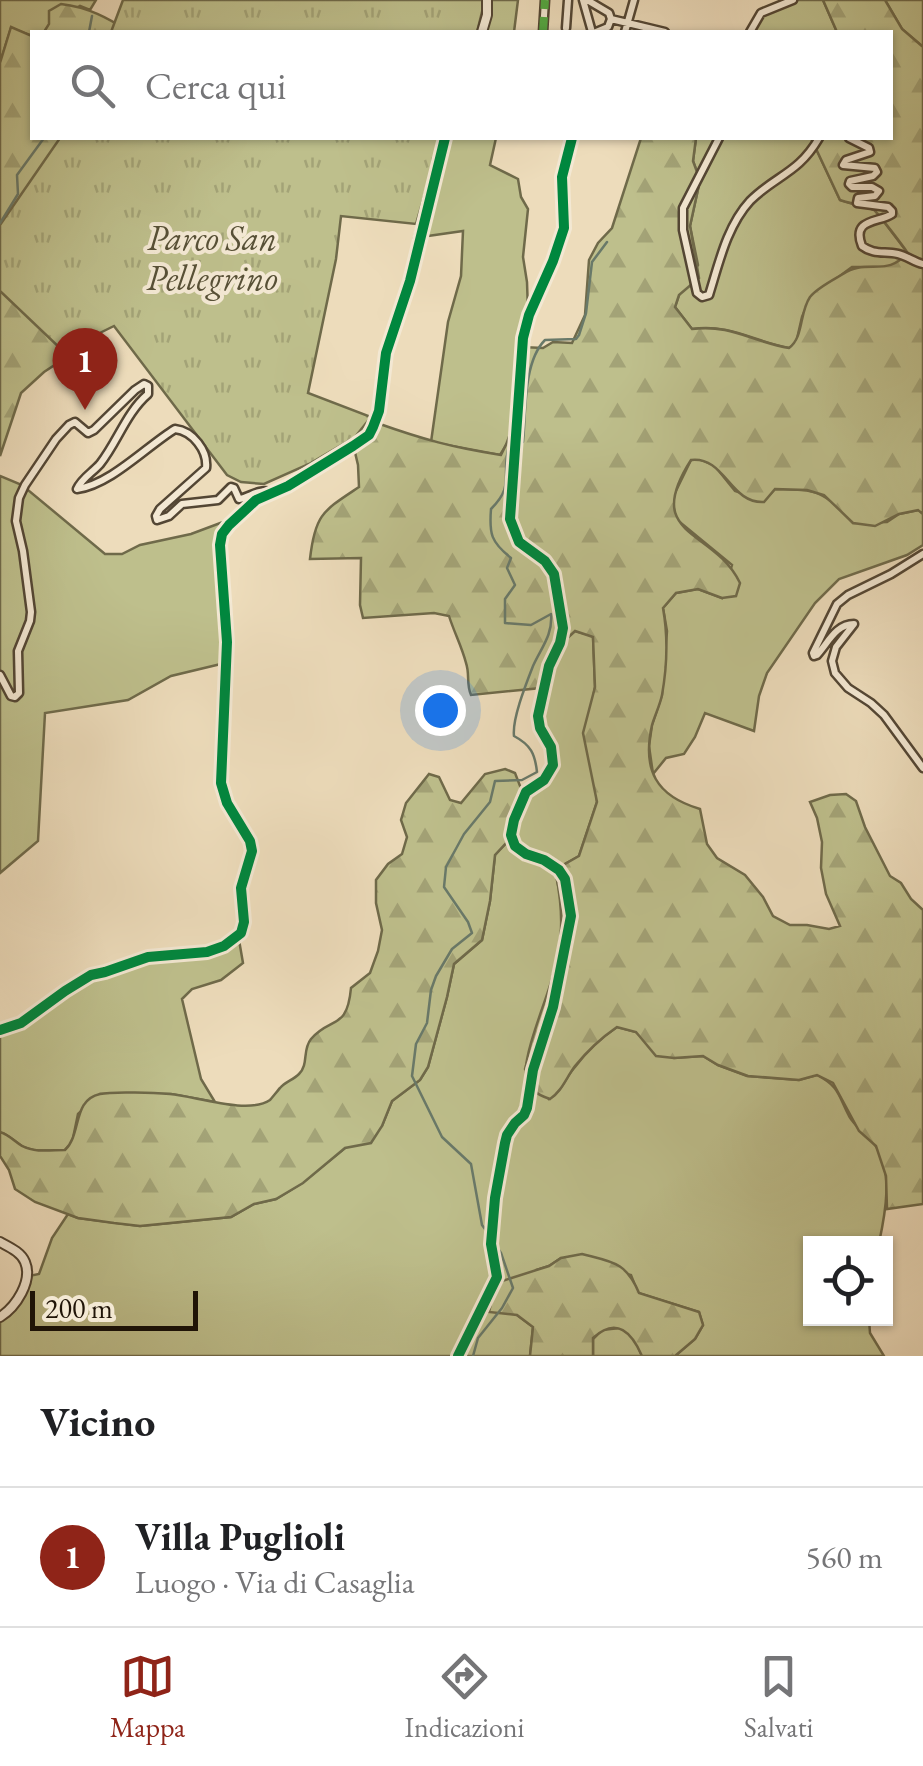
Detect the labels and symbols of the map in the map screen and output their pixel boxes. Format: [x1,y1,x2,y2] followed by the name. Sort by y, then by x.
[146,215,278,301] park label: Parco San Pellegrino
[52,328,118,410] pin: 1
[415,685,466,736] your location
[30,1286,198,1330] scale bar

